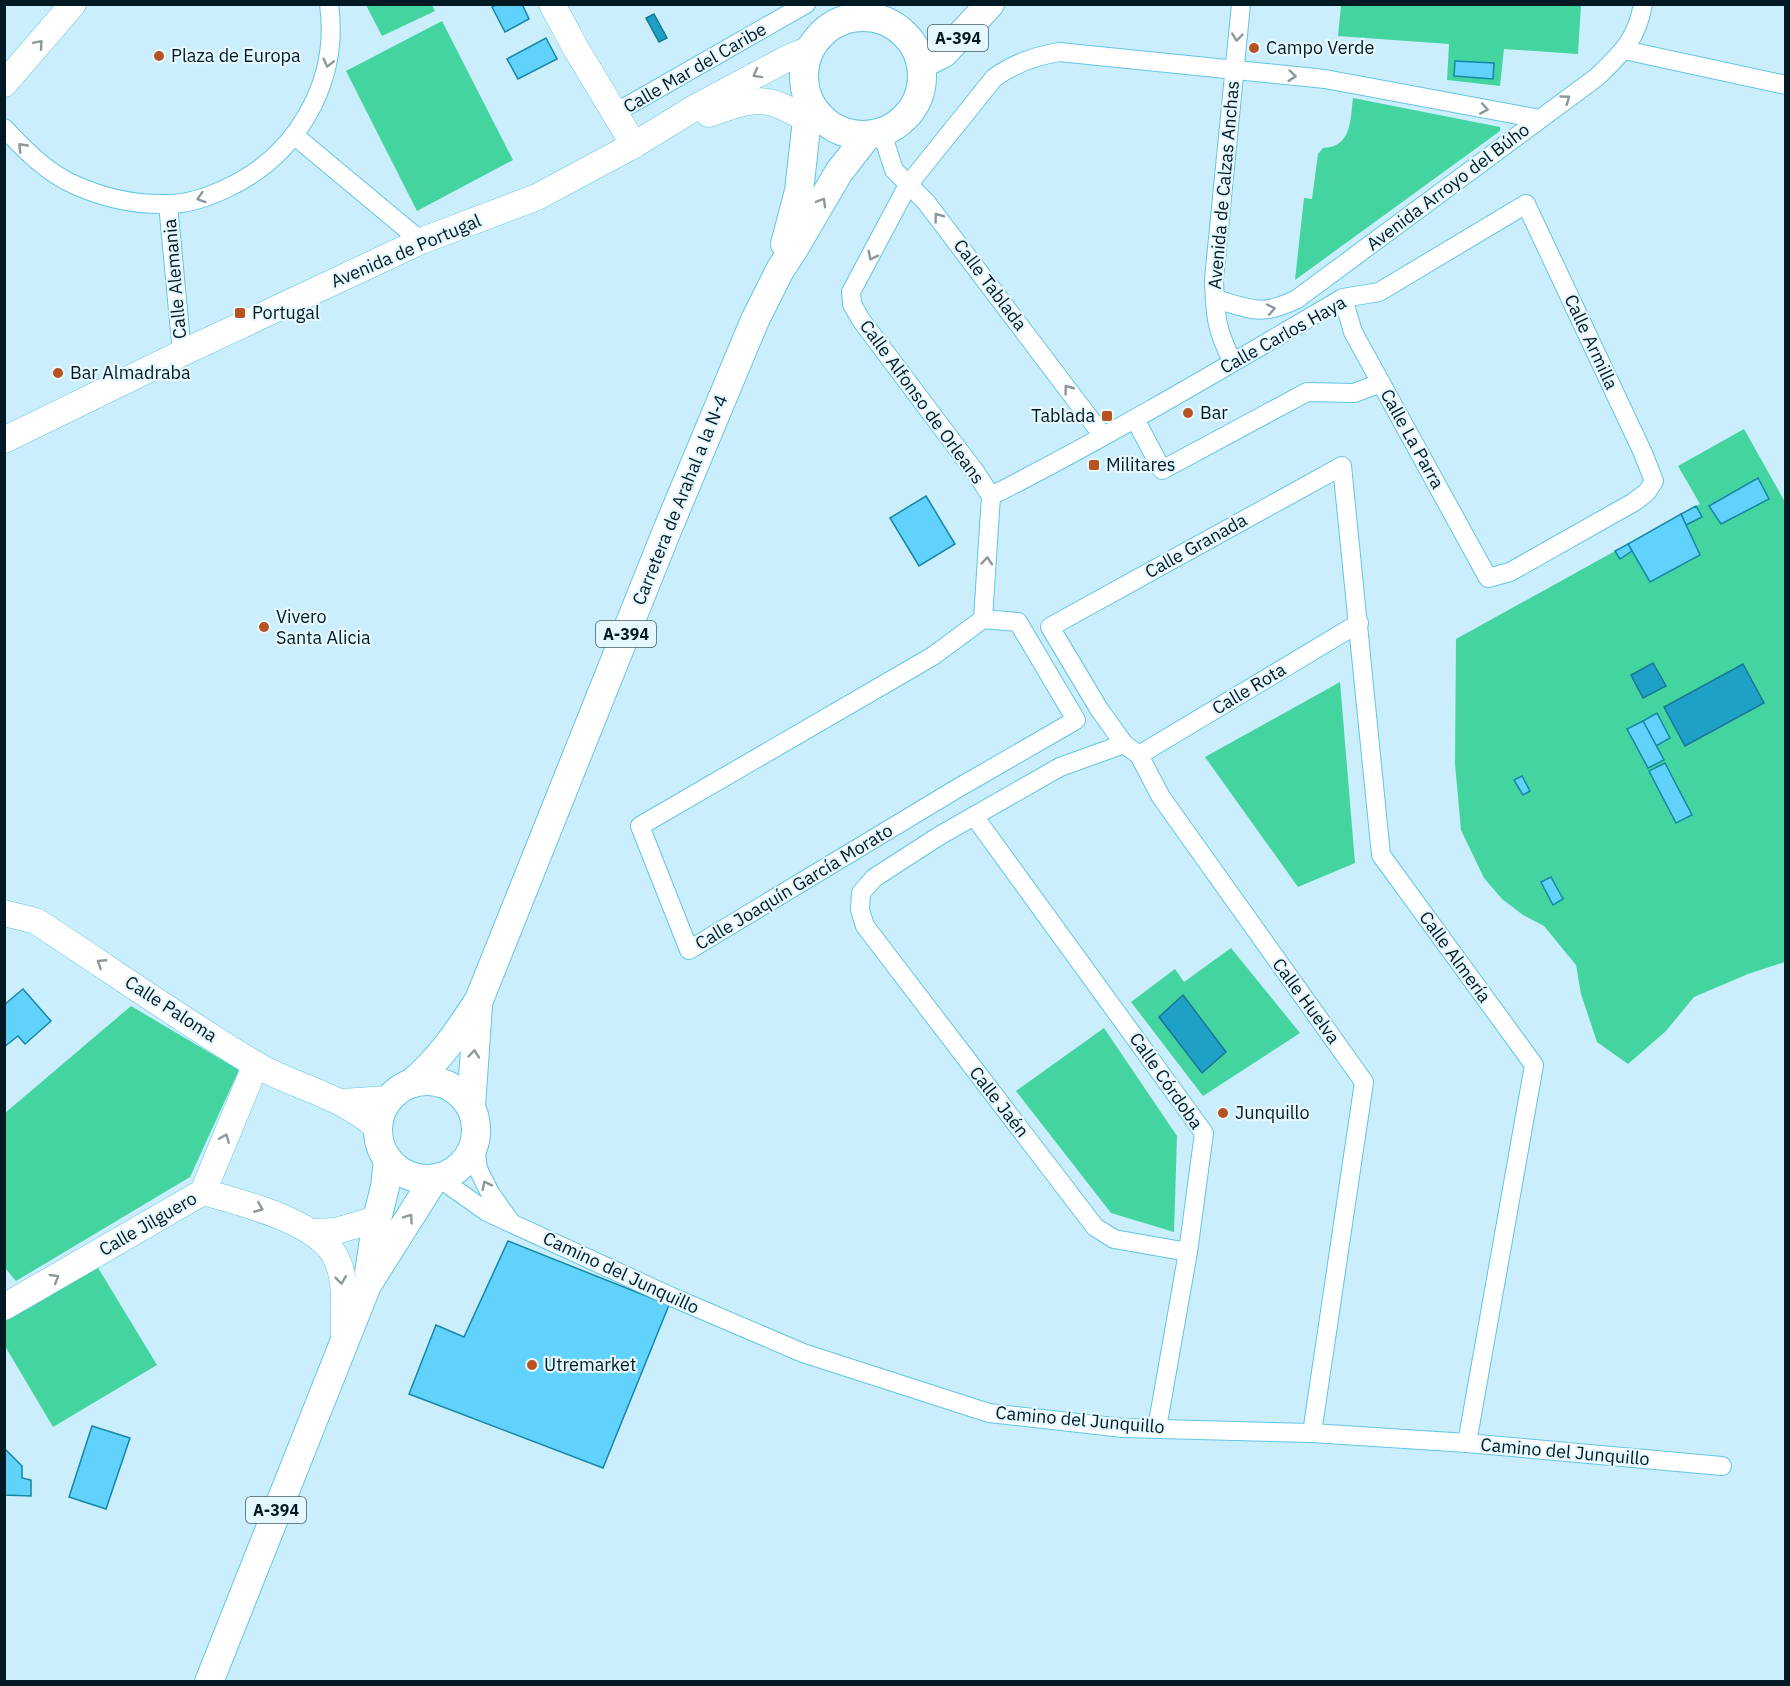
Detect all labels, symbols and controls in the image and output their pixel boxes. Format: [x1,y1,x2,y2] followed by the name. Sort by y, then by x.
[619,17,770,118] street label: Calle Mar del Caribe
[928,25,988,51] road number: A-394
[1231,32,1244,41] one-way arrow
[1266,36,1375,59] place label: Campo Verde
[32,40,43,51] one-way arrow
[1247,41,1261,55] marker: Campo Verde
[171,44,301,67] place label: Plaza de Europa
[152,49,166,63] marker: Plaza de Europa
[323,57,336,67] one-way arrow
[753,67,763,79] one-way arrow
[1287,69,1296,81] one-way arrow
[1203,80,1244,290] street label: Avenida de Calzas Anchas
[1560,96,1571,107] one-way arrow
[1479,102,1489,115] one-way arrow
[1362,118,1534,255] street label: Avenida Arroyo del Búho
[19,144,30,155] one-way arrow
[196,191,207,203] one-way arrow
[814,198,826,208] one-way arrow
[327,208,485,293] street label: Avenida de Portugal
[934,212,945,223] one-way arrow
[158,218,191,340] street label: Calle Alemania
[949,235,1032,335] street label: Calle Tablada
[868,249,879,260] one-way arrow
[1216,290,1350,379] street label: Calle Carlos Haya
[1559,291,1624,393] street label: Calle Armilla
[252,301,320,324] place label: Portugal
[1266,303,1276,316] one-way arrow
[233,306,247,320] marker: Portugal
[855,315,990,488] street label: Calle Alfonso de Orleans
[70,361,191,384] place label: Bar Almadraba
[51,366,65,380] marker: Bar Almadraba
[1064,384,1075,395] one-way arrow
[1376,385,1449,493] street label: Calle La Parra
[627,391,732,608] street label: Carretera de Arahal a la N-4
[1200,401,1228,424] place label: Bar
[1031,404,1095,427] place label: Tablada
[1181,406,1195,420] marker: Bar
[1100,409,1114,423] marker: Tablada
[1106,453,1176,476] place label: Militares
[1087,458,1101,472] marker: Militares
[1141,508,1251,583] street label: Calle Granada
[980,556,993,565] one-way arrow
[276,605,371,649] place label: Vivero Santa Alicia
[257,620,271,634] marker: Vivero Santa Alicia
[596,621,656,647] road number: A-394
[1208,657,1290,720] street label: Calle Rota
[691,818,897,955] street label: Calle Joaquín García Morato
[1415,907,1496,1007] street label: Calle Almería
[1268,953,1345,1048] street label: Calle Huelva
[97,959,107,971] one-way arrow
[121,970,222,1047] street label: Calle Paloma
[1125,1028,1208,1134] street label: Calle Córdoba
[467,1049,480,1058] one-way arrow
[965,1062,1034,1142] street label: Calle Jaén
[1235,1101,1310,1124] place label: Junquillo
[1216,1106,1230,1120] marker: Junquillo
[218,1133,230,1144] one-way arrow
[482,1181,493,1192] one-way arrow
[95,1186,201,1261] street label: Calle Jilguero
[253,1201,264,1213] one-way arrow
[402,1213,413,1224] one-way arrow
[539,1226,703,1319] street label: Camino del Junquillo
[49,1274,59,1285] one-way arrow
[335,1276,347,1285] one-way arrow
[544,1353,636,1376] place label: Utremarket
[525,1358,539,1372] marker: Utremarket
[995,1401,1166,1438] street label: Camino del Junquillo
[1480,1433,1651,1470] street label: Camino del Junquillo
[246,1497,306,1523] road number: A-394

